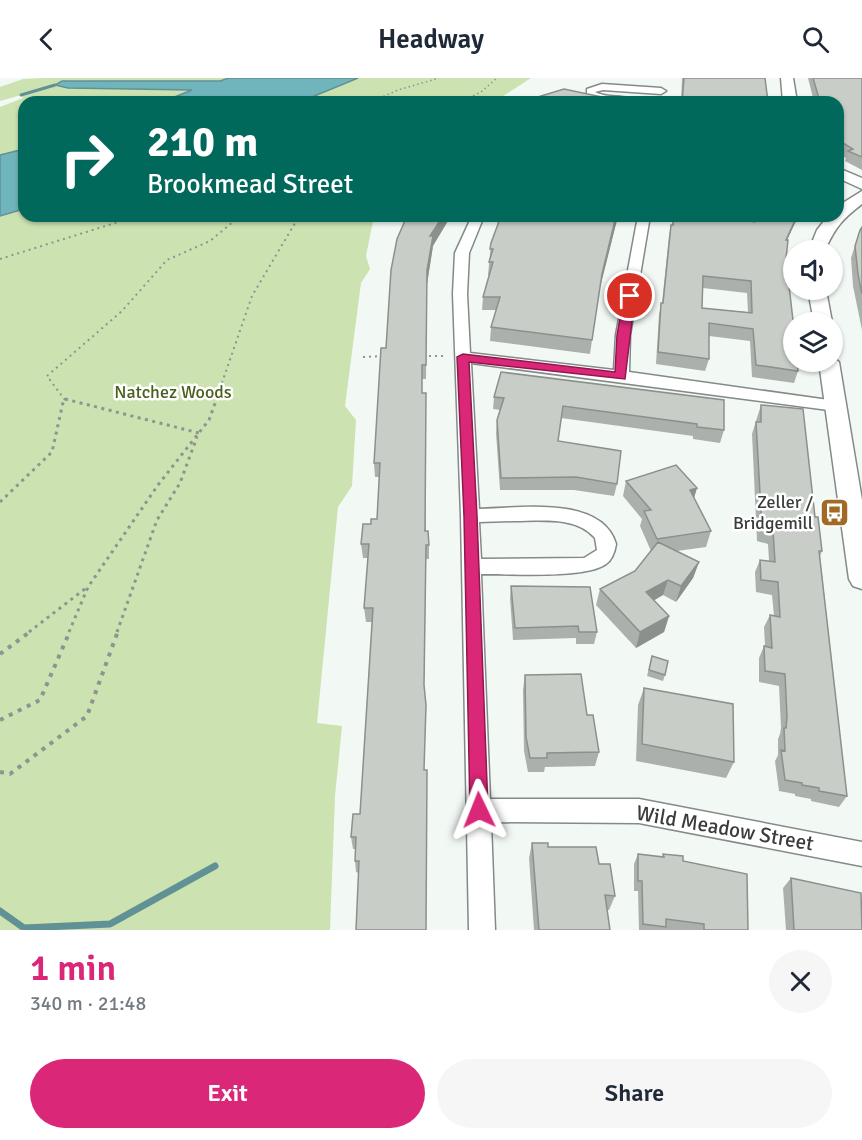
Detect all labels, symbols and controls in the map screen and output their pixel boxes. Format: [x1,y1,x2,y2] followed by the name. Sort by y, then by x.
[30,23,63,56] icon: back
[378,23,484,56] text: Headway
[799,23,832,56] icon: search
[147,117,258,168] text: 210 m
[48,120,126,198] icon: right
[147,168,353,201] text: Brookmead Street
[783,240,843,372] map controls
[783,240,843,300] button: sound
[604,270,655,321] pin
[613,279,646,312] icon: arrive
[783,312,843,372] button: layers
[114,381,232,403] park label: Natchez Woods
[733,491,813,534] place label: Zeller / Bridgemill
[818,496,850,528] bus stop icon: Zeller / Bridgemill
[447,778,511,842] position arrow
[634,800,816,856] street label: Wild Meadow Street
[30,946,116,991] text: 1 min
[769,950,832,1013] button: close
[30,991,146,1016] text: 340 m · 21:48
[30,1059,425,1128] button: Exit
[437,1059,832,1128] button: Share

